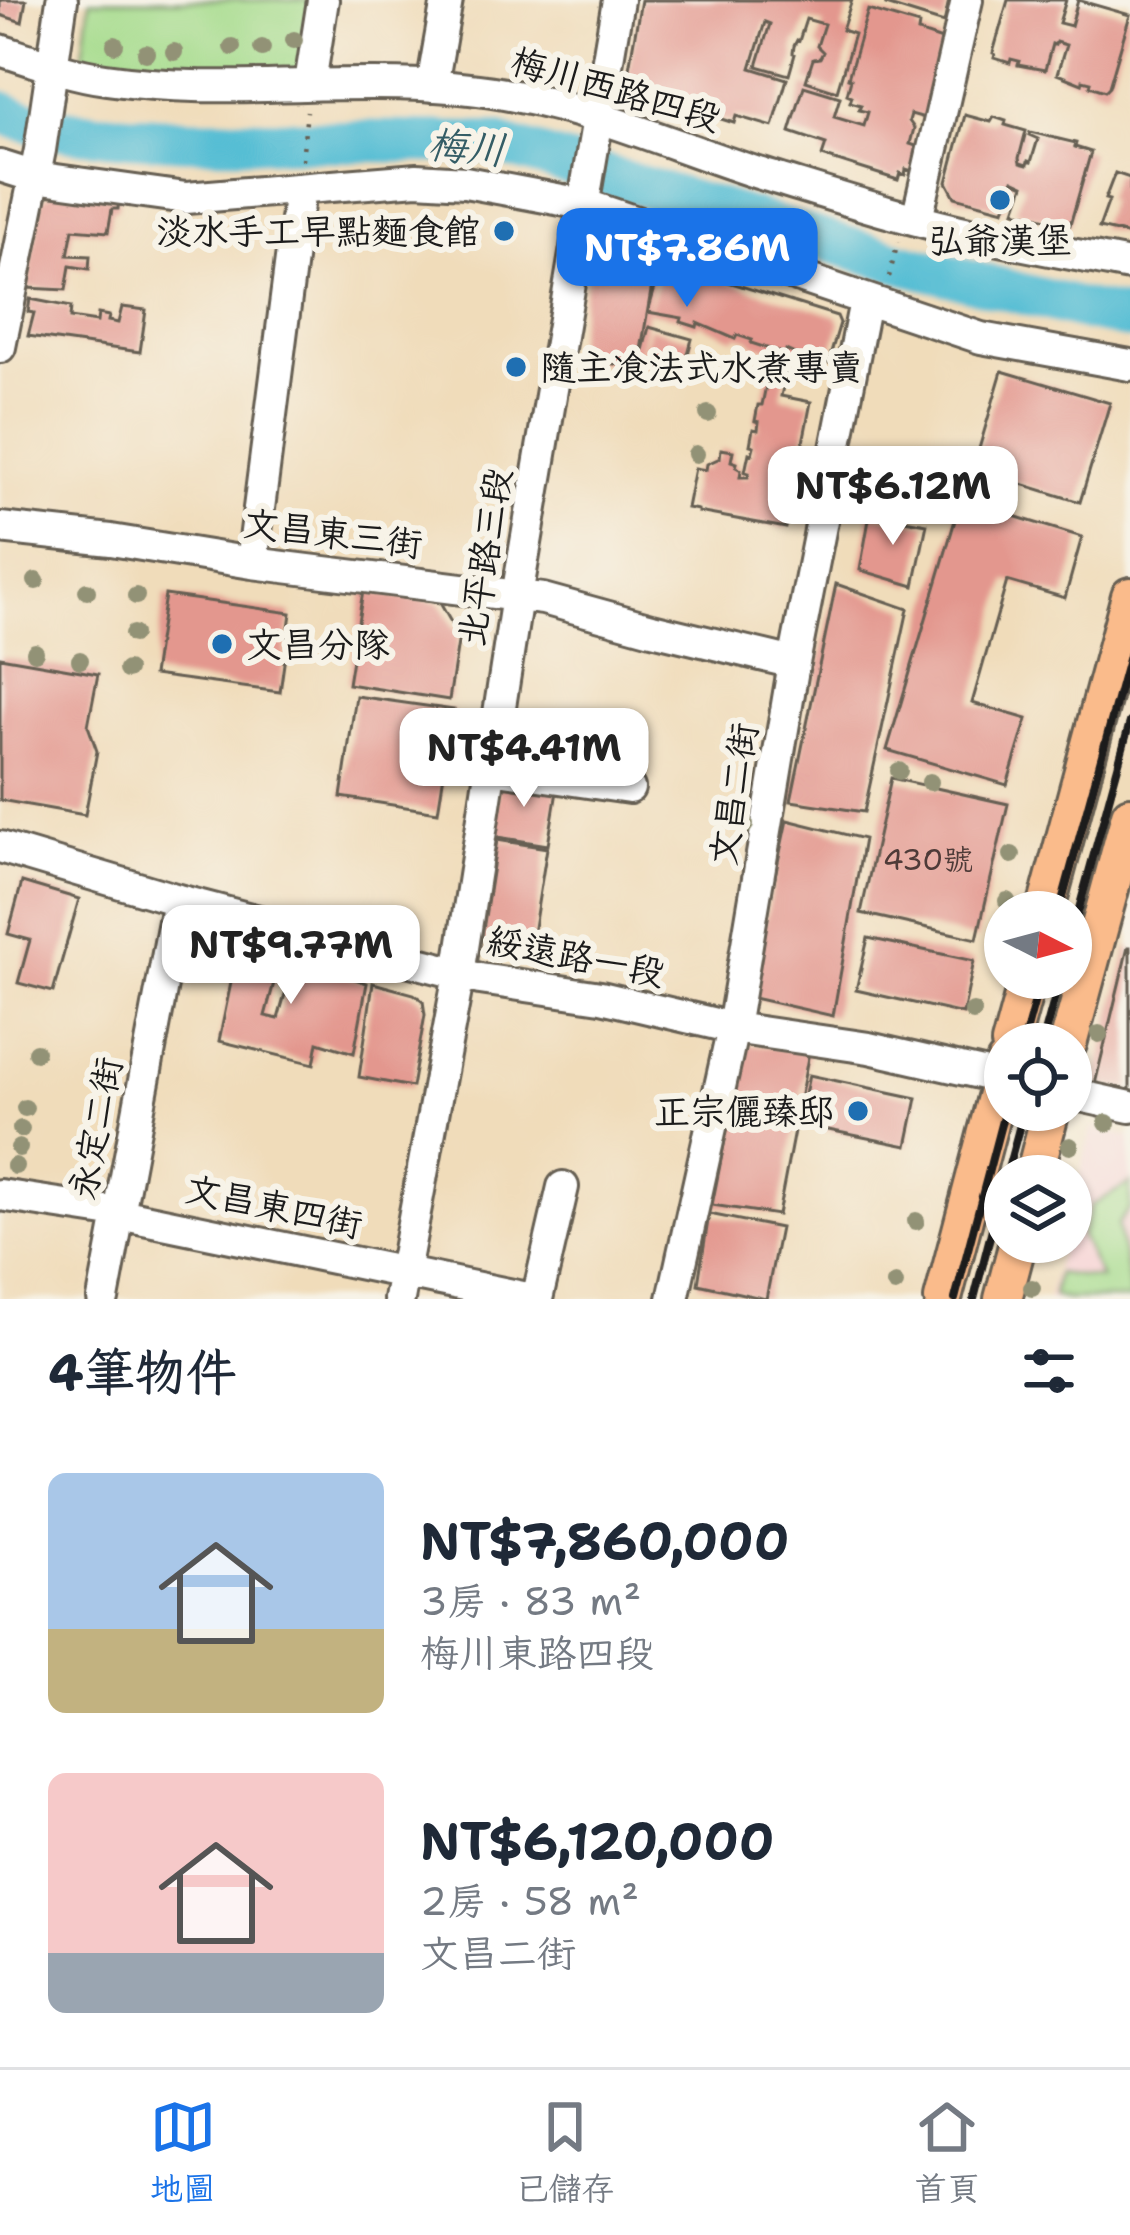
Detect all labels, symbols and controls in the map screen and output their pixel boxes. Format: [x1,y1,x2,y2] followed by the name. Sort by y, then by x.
[505,36,726,143] street label: 梅川西路四段
[426,118,509,176] water label: 梅川
[987,187,1013,213] marker: 弘爺漢堡
[156,207,480,256] place label: 淡水手工早點麵食館
[563,208,811,310] pin: NT$7.86M
[928,216,1072,265] place label: 弘爺漢堡
[491,218,517,244] marker: 淡水手工早點麵食館
[584,221,790,273] text: NT$7.86M
[540,343,864,392] place label: 隨主飡法式水煮專賣
[503,354,529,380] marker: 隨主飡法式水煮專賣
[769,446,1017,548] pin: NT$6.12M
[795,459,991,511] text: NT$6.12M
[446,464,523,650] street label: 北平路三段
[241,498,425,569] street label: 文昌東三街
[246,620,390,669] place label: 文昌分隊
[209,631,235,657] marker: 文昌分隊
[400,708,648,810] pin: NT$4.41M
[698,719,769,869] street label: 文昌二街
[427,721,621,773] text: NT$4.41M
[883,839,973,880] house number: 430號
[984,891,1092,999] north arrow
[984,891,1092,1263] map controls
[167,905,415,1007] pin: NT$9.77M
[483,915,669,998] street label: 綏遠路一段
[189,918,393,970] text: NT$9.77M
[984,1023,1092,1131] button: locate
[58,1053,133,1203] street label: 永定二街
[654,1087,834,1136] place label: 正宗儷臻邸
[845,1098,871,1124] marker: 正宗儷臻邸
[984,1155,1092,1263] button: layers
[181,1164,367,1249] street label: 文昌東四街
[48,1338,237,1406] text: 4筆物件
[1016,1338,1082,1404] icon: filters
[420,1507,789,1575] text: NT$7,860,000
[144,1521,288,1665] icon: home
[420,1575,641,1627] text: 3房 · 83 m²
[420,1627,654,1679] text: 梅川東路四段
[420,1807,775,1875] text: NT$6,120,000
[144,1821,288,1965] icon: home
[420,1875,639,1927] text: 2房 · 58 m²
[420,1927,576,1979] text: 文昌二街
[150,2094,216,2211] tab: 地圖
[515,2094,614,2211] tab: 已儲存
[914,2094,980,2211] tab: 首頁

